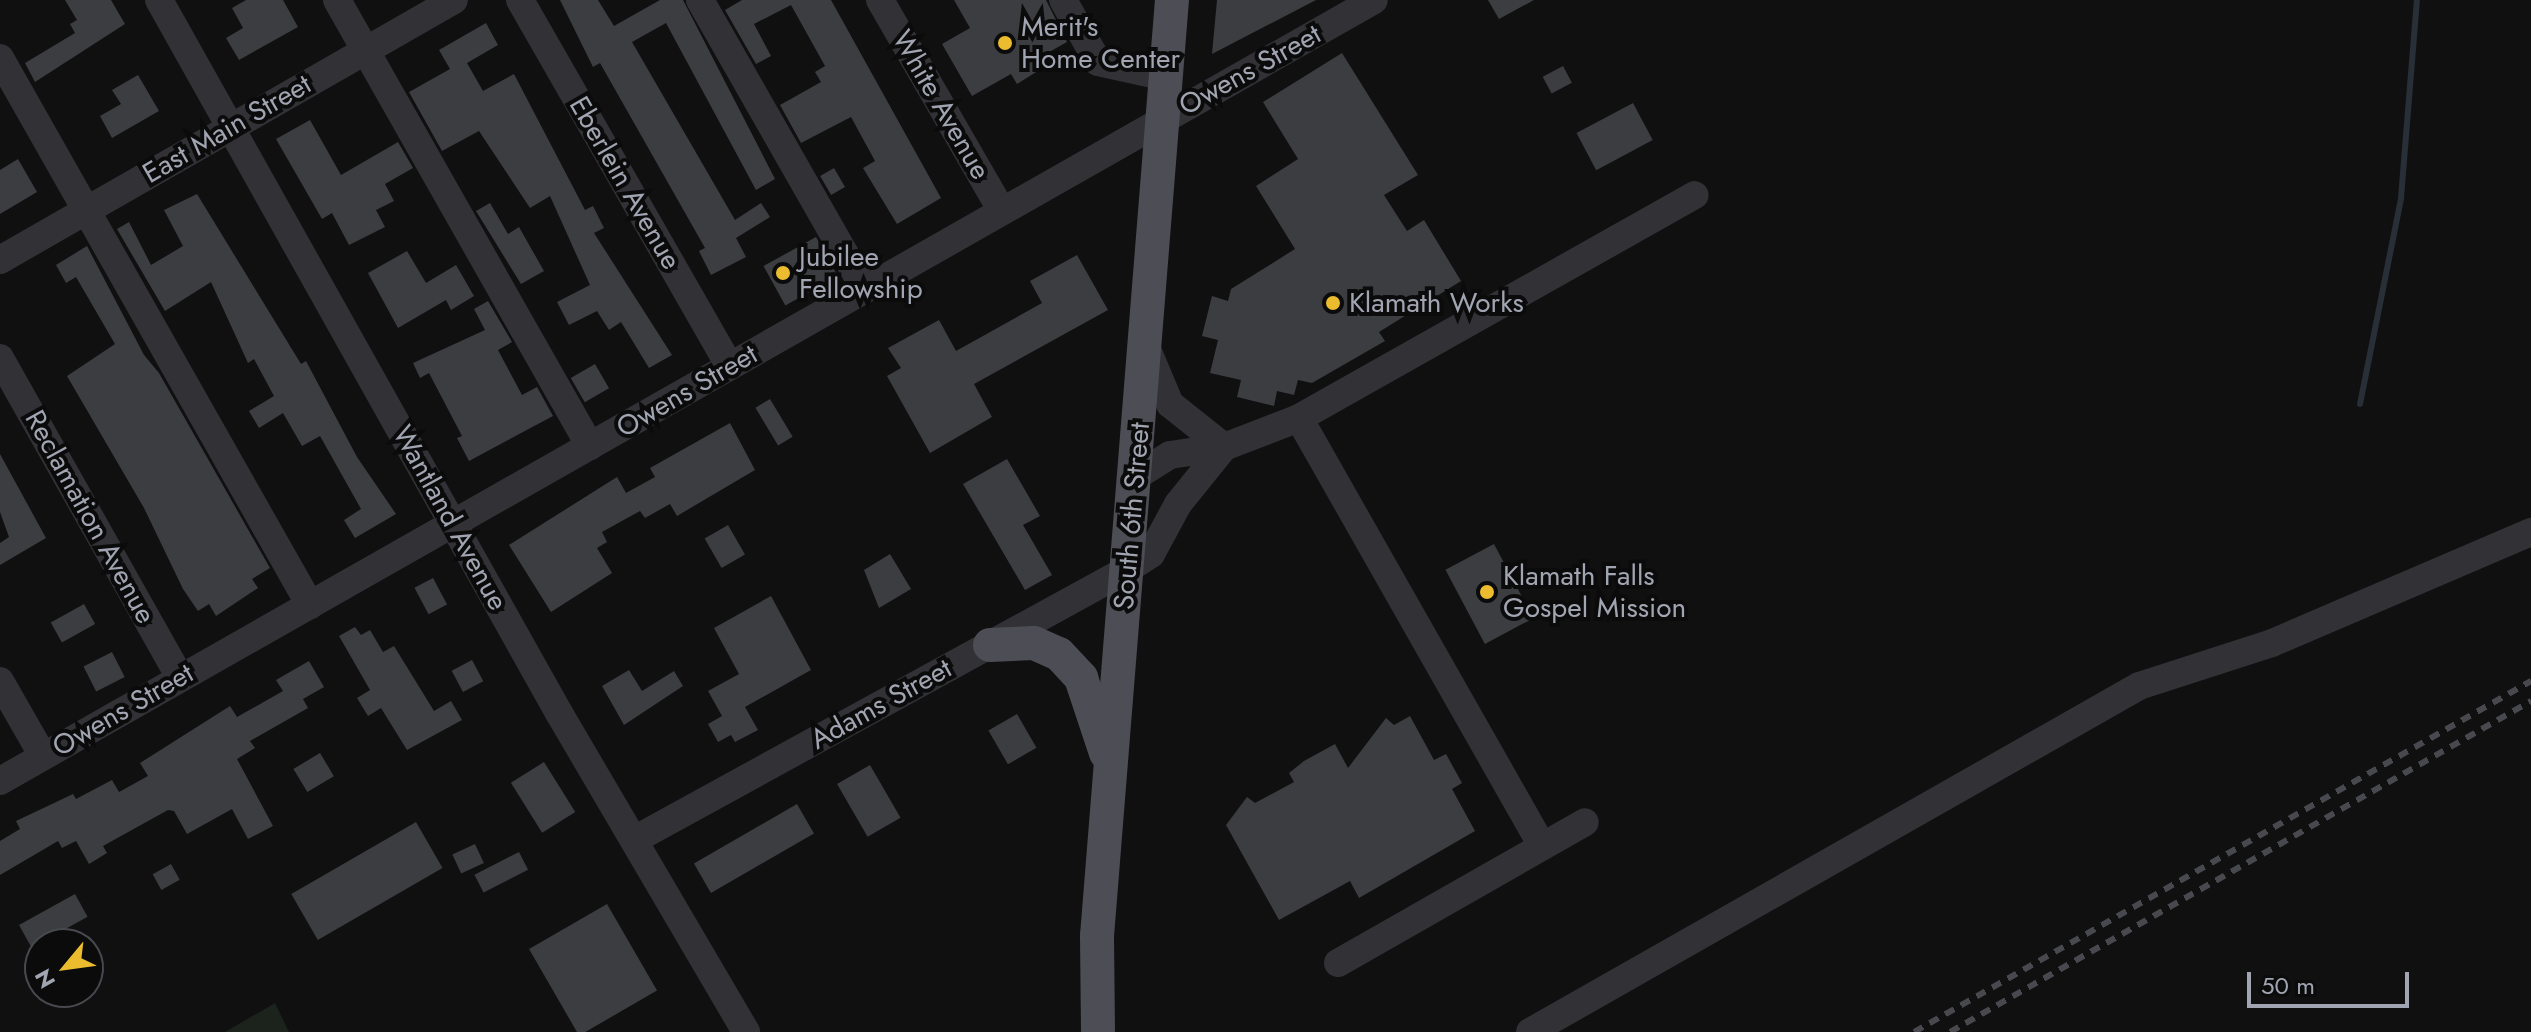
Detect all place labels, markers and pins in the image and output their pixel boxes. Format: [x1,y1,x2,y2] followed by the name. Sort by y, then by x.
[1021,10,1180,76] place label: Merit's Home Center
[996,34,1014,52] marker: Merit's Home Center
[799,240,923,306] place label: Jubilee Fellowship
[774,264,792,282] marker: Jubilee Fellowship
[1349,286,1524,320] place label: Klamath Works
[1324,294,1342,312] marker: Klamath Works
[1503,559,1686,625] place label: Klamath Falls Gospel Mission
[1478,583,1496,601] marker: Klamath Falls Gospel Mission

